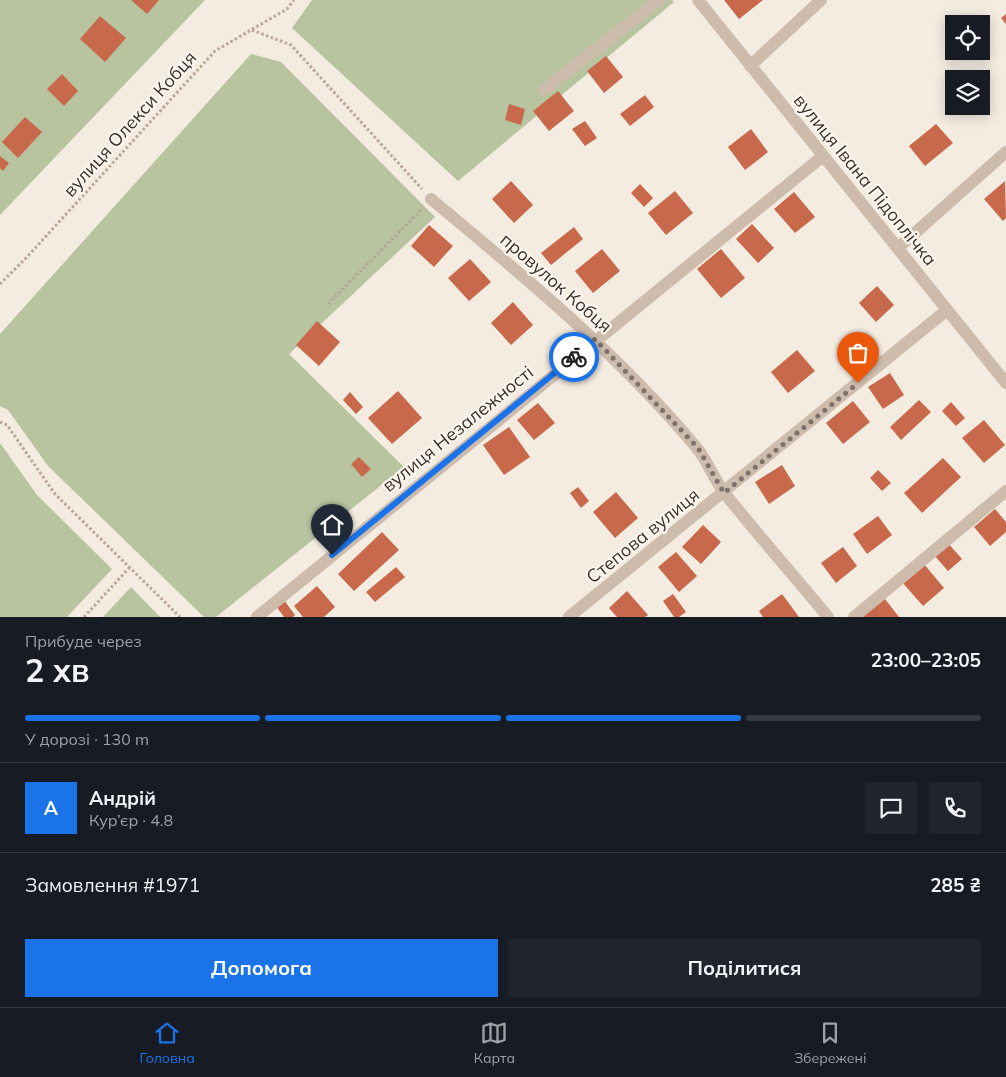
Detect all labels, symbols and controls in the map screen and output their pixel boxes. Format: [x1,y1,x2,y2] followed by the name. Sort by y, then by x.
[945,15,990,115] map controls
[945,15,990,60] button: locate
[58,46,201,201] street label: вулиця Олекси Кобця
[945,70,990,115] button: layers
[789,89,942,270] street label: вулиця Івана Підоплічка
[496,228,617,337] street label: провулок Кобця
[549,332,599,382] courier
[837,332,879,383] pin
[844,339,872,367] icon: bag
[560,343,588,371] icon: bike
[377,361,538,497] street label: вулиця Незалежності
[582,483,704,588] street label: Степова вулиця
[311,504,353,555] pin
[318,511,346,539] icon: home
[25,631,142,651] text: Прибуде через
[871,648,981,672] text: 23:00–23:05
[25,650,90,690] text: 2 хв
[25,729,149,749] text: У дорозі · 130 m
[865,782,917,834] button: chat
[929,782,981,834] button: phone
[89,786,156,810] text: Андрій
[44,796,58,820] text: А
[89,810,173,830] text: Кур’єр · 4.8
[25,873,200,897] text: Замовлення #1971
[930,873,981,897] text: 285 ₴
[25,939,498,997] button: Допомога
[508,939,981,997] button: Поділитися
[140,1019,195,1067] tab: Головна
[474,1019,515,1067] tab: Карта
[794,1019,866,1067] tab: Збережені

